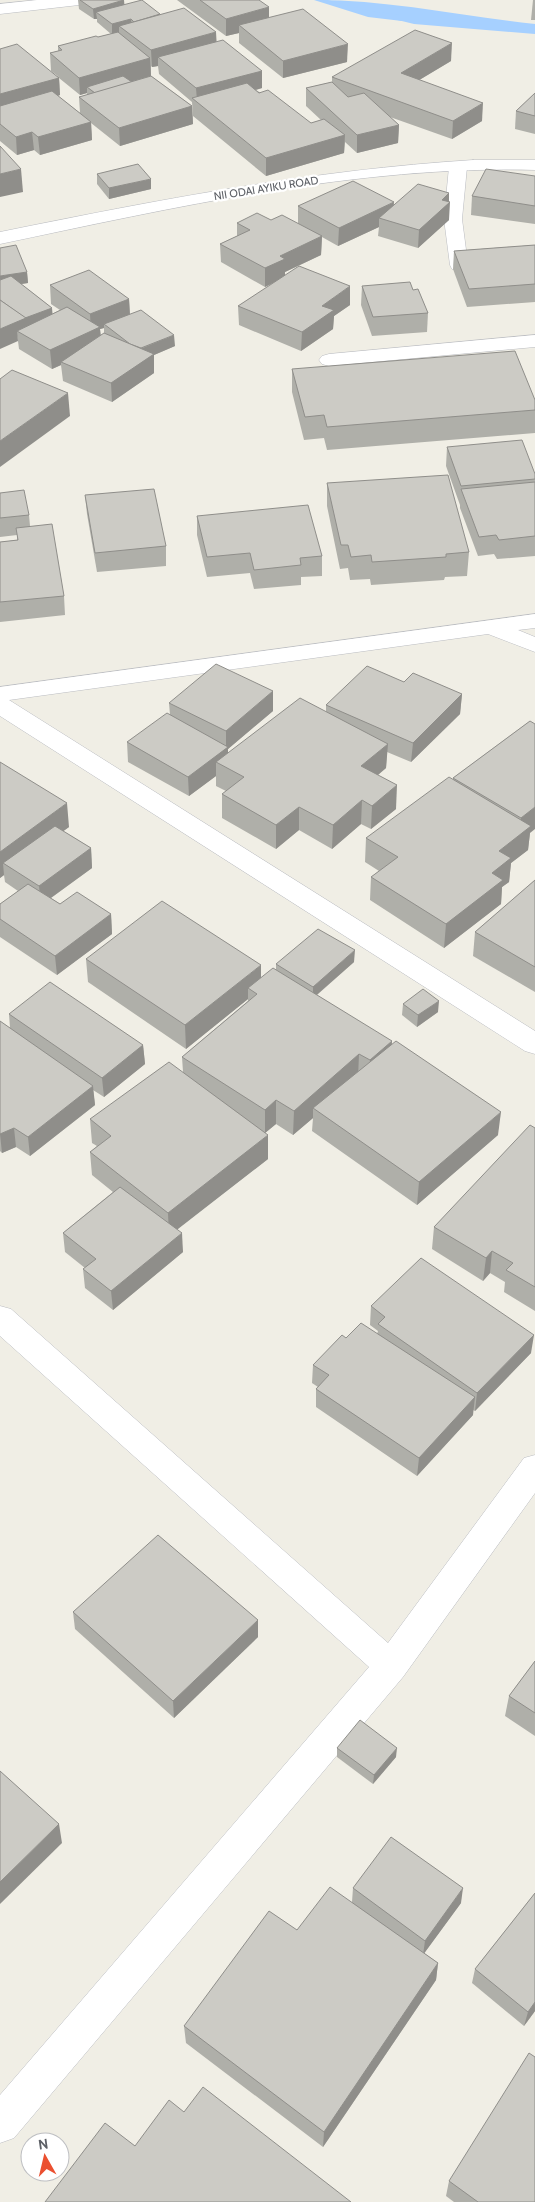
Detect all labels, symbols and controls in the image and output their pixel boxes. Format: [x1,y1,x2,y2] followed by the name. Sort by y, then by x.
[213,173,319,203] street label: NII ODAI AYIKU ROAD
[20,2132,70,2182] north arrow
[37,2135,49,2154] text: N

